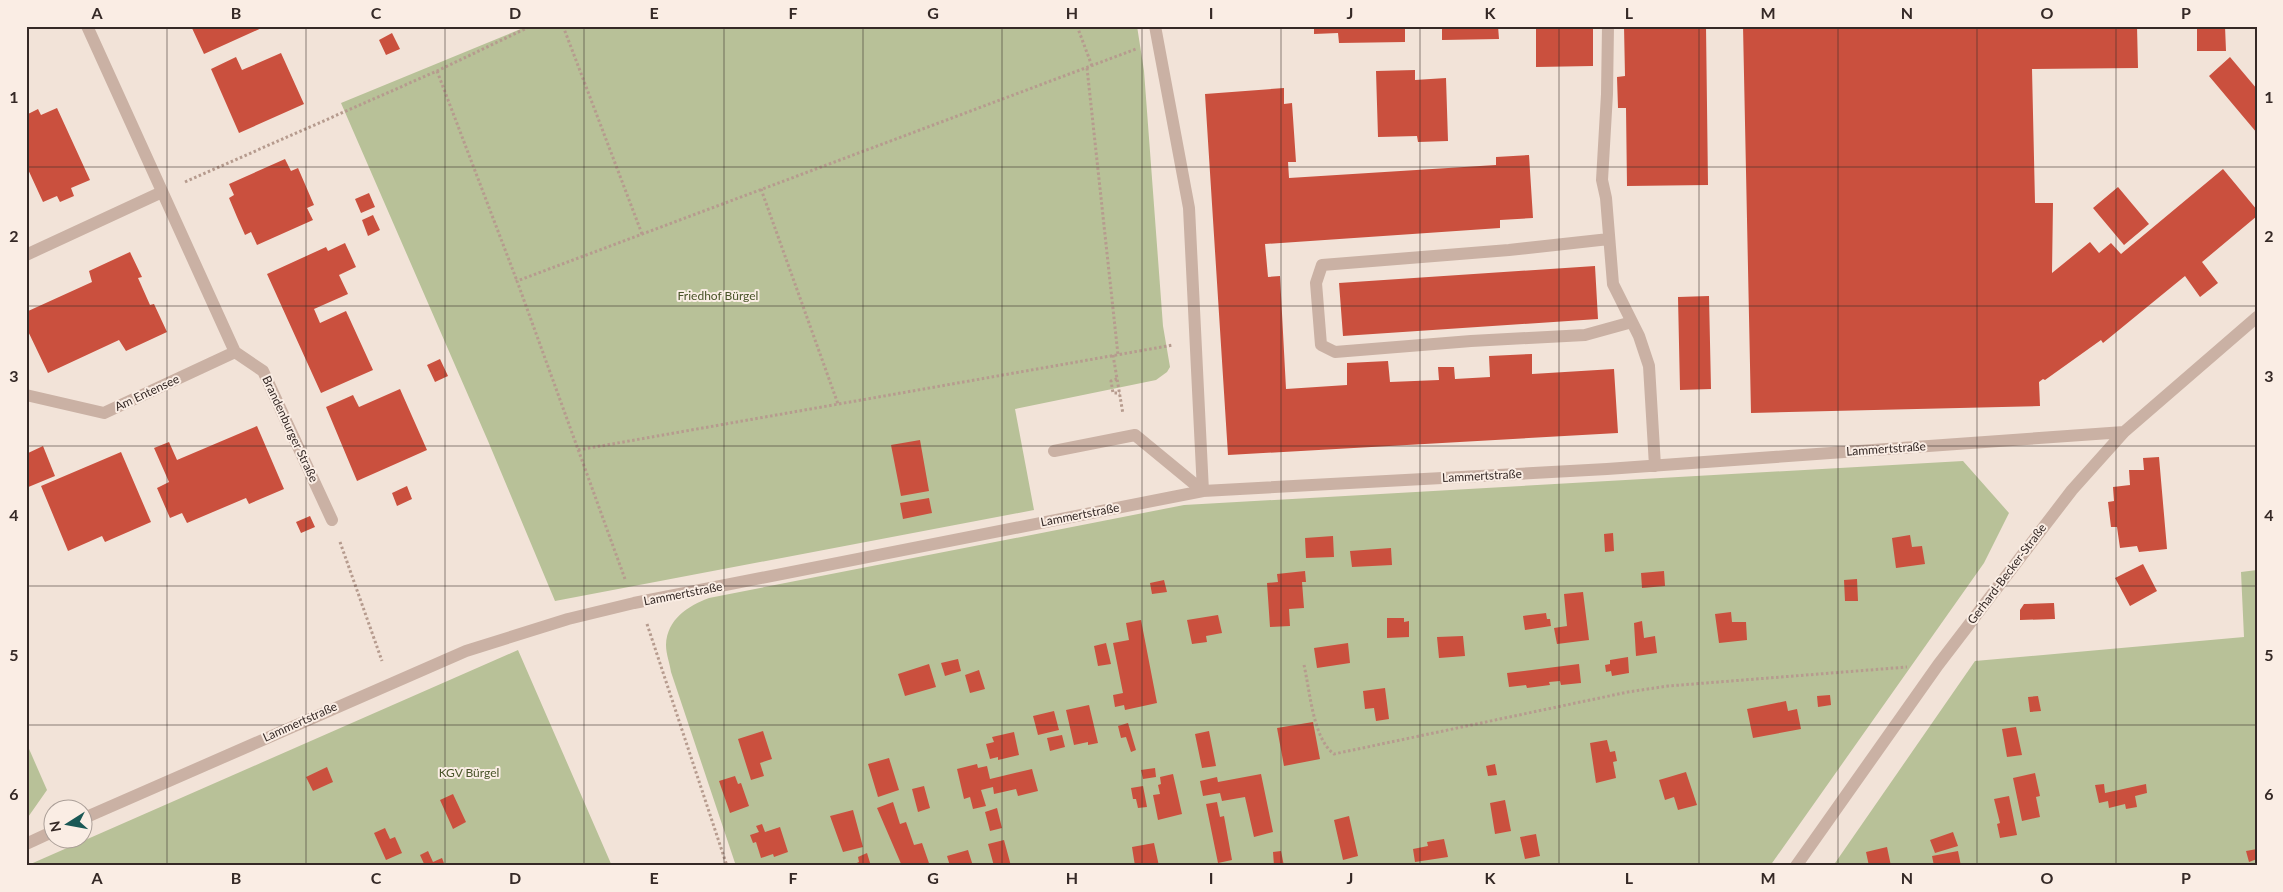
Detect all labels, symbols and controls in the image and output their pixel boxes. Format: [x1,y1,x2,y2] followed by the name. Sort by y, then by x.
[90,3,103,22] text: A
[231,3,241,22] text: B
[371,3,382,22] text: C
[509,3,521,22] text: D
[649,3,659,22] text: E
[788,3,798,22] text: F
[927,3,939,22] text: G
[1066,3,1078,22] text: H
[1209,3,1213,22] text: I
[1347,3,1353,22] text: J
[1485,3,1497,22] text: K
[1625,3,1634,22] text: L
[1760,3,1776,22] text: M
[1901,3,1913,22] text: N
[2041,3,2054,22] text: O
[2181,3,2191,22] text: P
[9,87,19,106] text: 1
[2264,87,2274,106] text: 1
[9,226,19,245] text: 2
[2264,226,2274,245] text: 2
[678,288,758,303] park label: Friedhof Bürgel
[9,366,19,385] text: 3
[2264,366,2274,385] text: 3
[112,371,181,414] street label: Am Entensee
[259,373,322,484] street label: Brandenburger Straße
[1846,438,1926,459] street label: Lammertstraße
[1442,466,1522,485] street label: Lammertstraße
[1039,500,1121,529] street label: Lammertstraße
[9,505,19,524] text: 4
[2264,505,2274,524] text: 4
[1964,521,2049,627] street label: Gerhard-Becker-Straße
[642,579,724,608] street label: Lammertstraße
[9,645,19,664] text: 5
[2264,645,2274,664] text: 5
[260,698,339,745] street label: Lammertstraße
[439,765,499,780] park label: KGV Bürgel
[9,784,19,803] text: 6
[2264,784,2274,803] text: 6
[42,800,92,850] north arrow
[45,820,64,833] text: N
[90,868,103,887] text: A
[231,868,241,887] text: B
[371,868,382,887] text: C
[509,868,521,887] text: D
[649,868,659,887] text: E
[788,868,798,887] text: F
[927,868,939,887] text: G
[1066,868,1078,887] text: H
[1209,868,1213,887] text: I
[1347,868,1353,887] text: J
[1485,868,1497,887] text: K
[1625,868,1634,887] text: L
[1760,868,1776,887] text: M
[1901,868,1913,887] text: N
[2041,868,2054,887] text: O
[2181,868,2191,887] text: P

